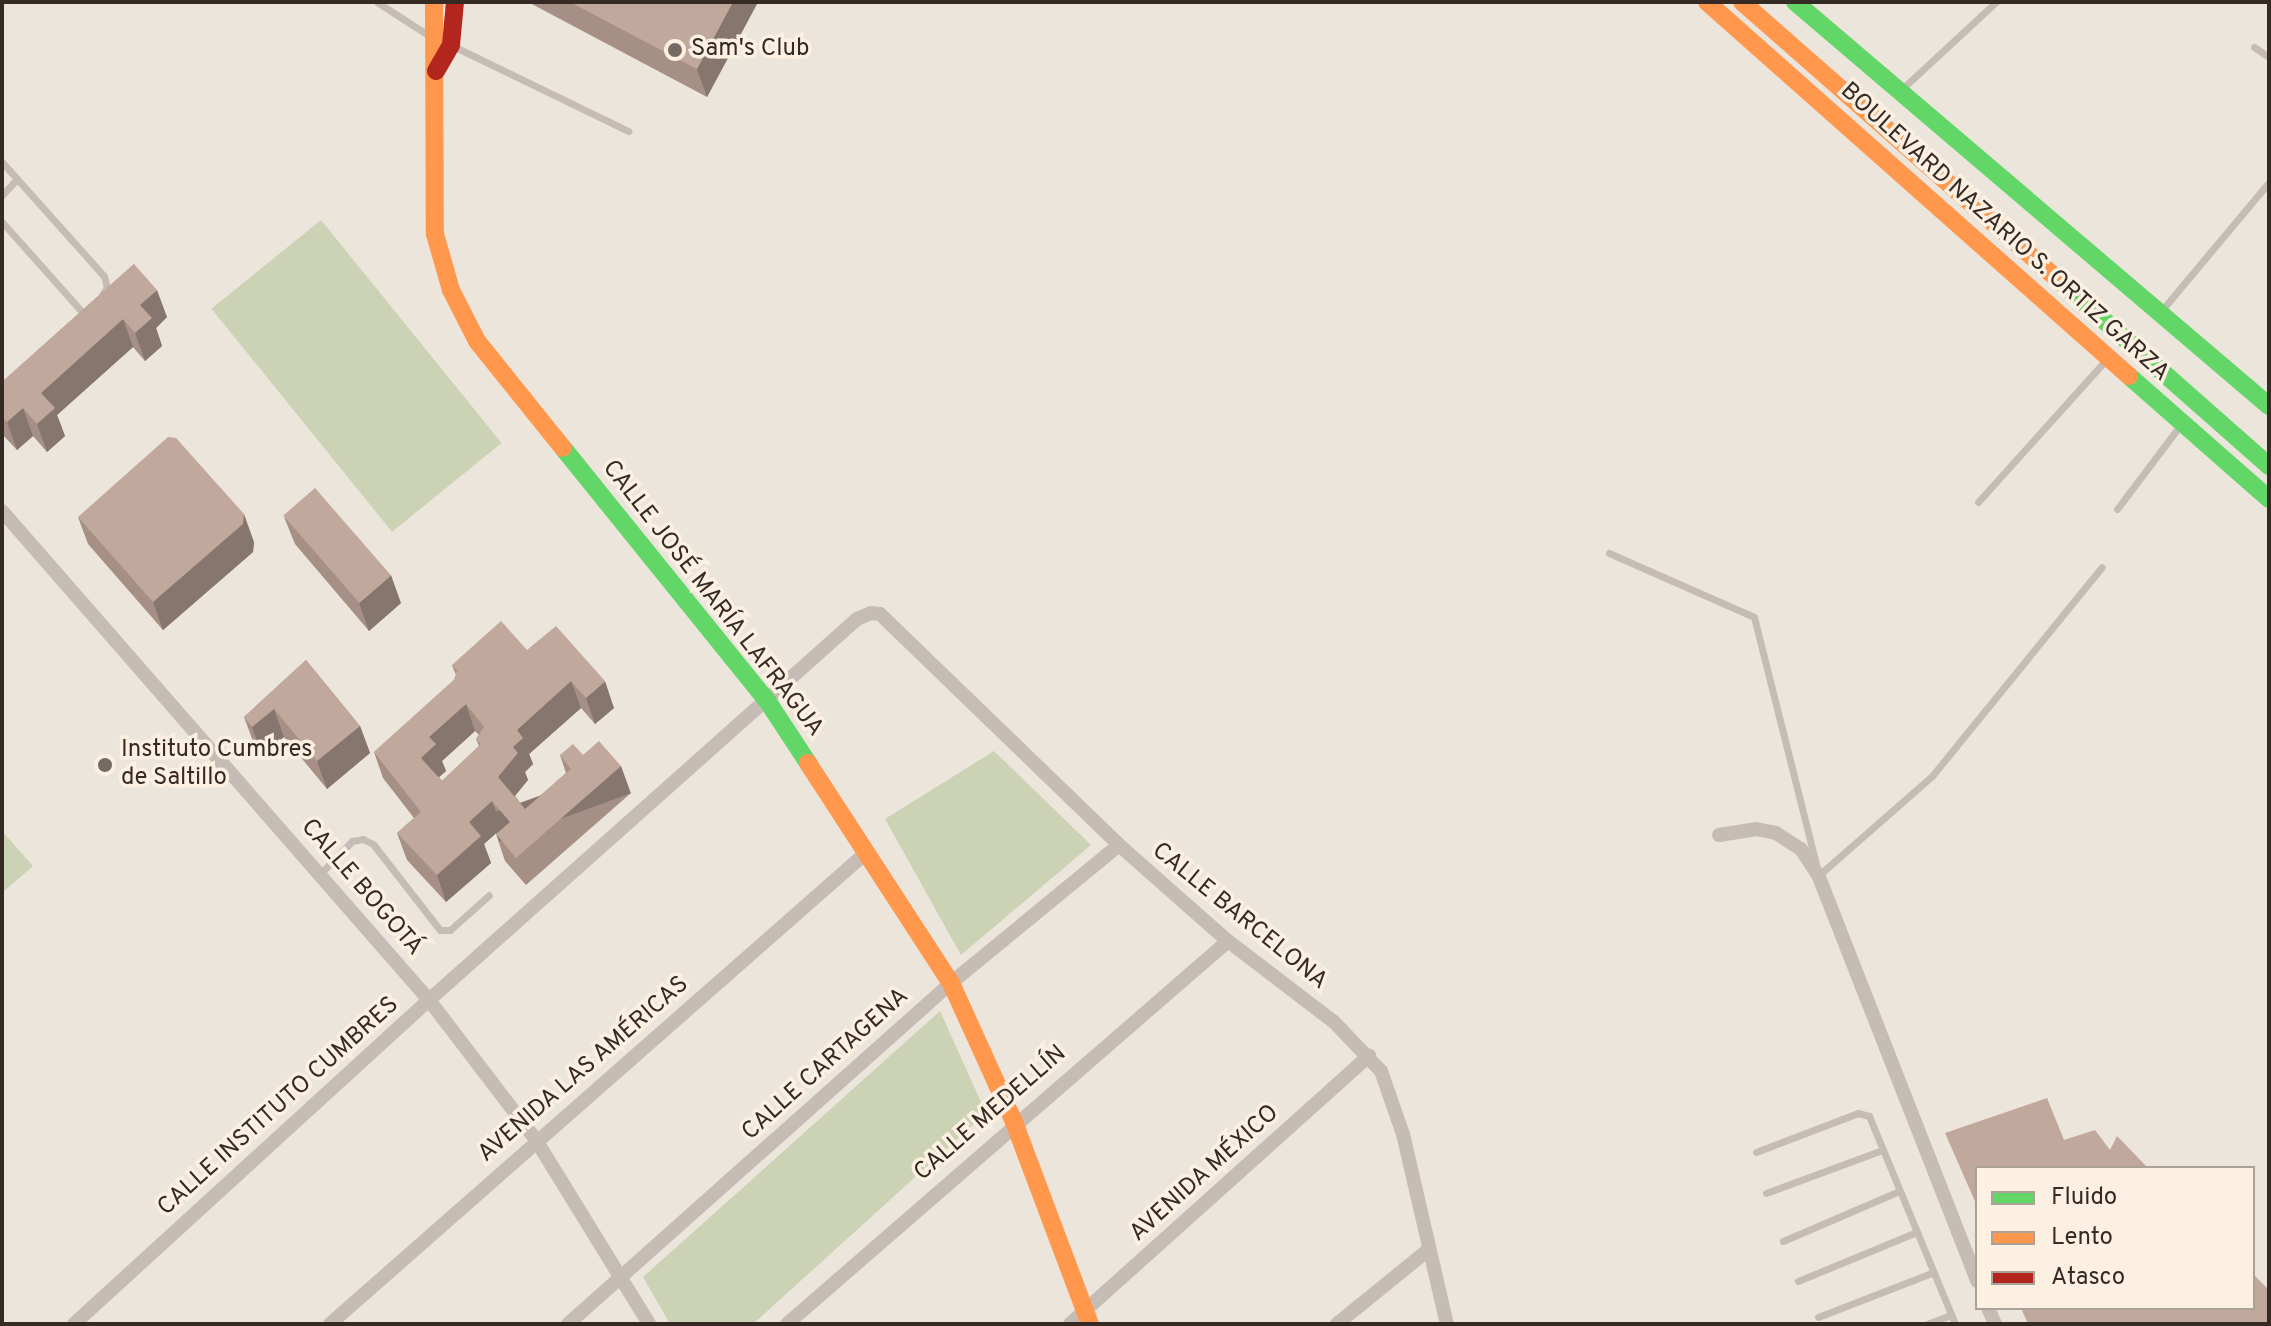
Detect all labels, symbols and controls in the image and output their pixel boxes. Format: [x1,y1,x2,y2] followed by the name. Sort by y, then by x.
[691,36,809,64] place label: Sam's Club
[666,41,684,59] marker: Sam's Club
[1833,77,2175,389] street label: BOULEVARD NAZARIO S. ORTIZ GARZA
[595,455,829,743] street label: CALLE JOSÉ MARÍA LAFRAGUA
[121,737,312,793] place label: Instituto Cumbres de Saltillo
[96,756,114,774] marker: Instituto Cumbres de Saltillo
[294,814,428,962] street label: CALLE BOGOTÁ
[1145,837,1333,997] street label: CALLE BARCELONA
[472,970,696,1170] street label: AVENIDA LAS AMÉRICAS
[737,983,915,1147] street label: CALLE CARTAGENA
[153,991,405,1223] street label: CALLE INSTITUTO CUMBRES
[909,1040,1073,1188] street label: CALLE MEDELLÍN
[1124,1099,1286,1249] street label: AVENIDA MÉXICO
[1975,1166,2255,1310] legend
[2051,1183,2117,1213] text: Fluido
[2051,1223,2113,1253] text: Lento
[2051,1263,2125,1293] text: Atasco

